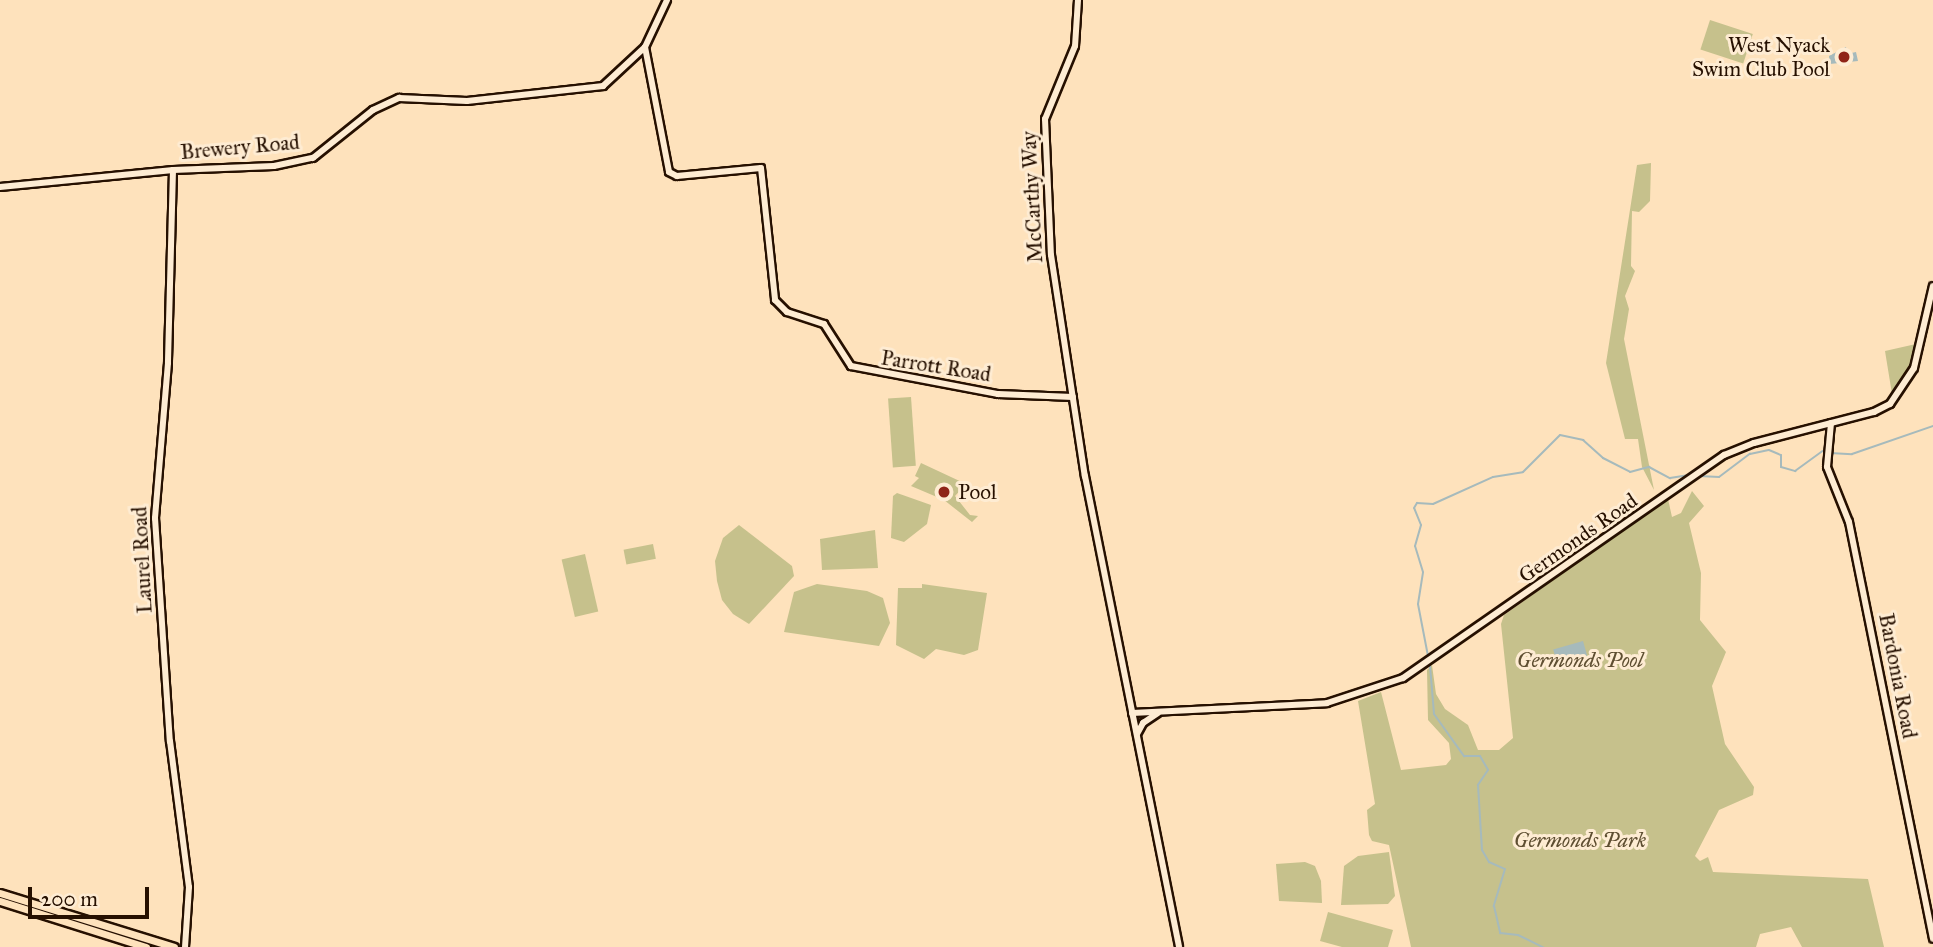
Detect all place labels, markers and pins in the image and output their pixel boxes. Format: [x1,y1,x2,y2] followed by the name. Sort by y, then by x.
[1692,32,1830,82] place label: West Nyack Swim Club Pool
[1836,49,1852,65] marker: West Nyack Swim Club Pool
[958,479,997,505] place label: Pool
[936,484,952,500] marker: Pool

